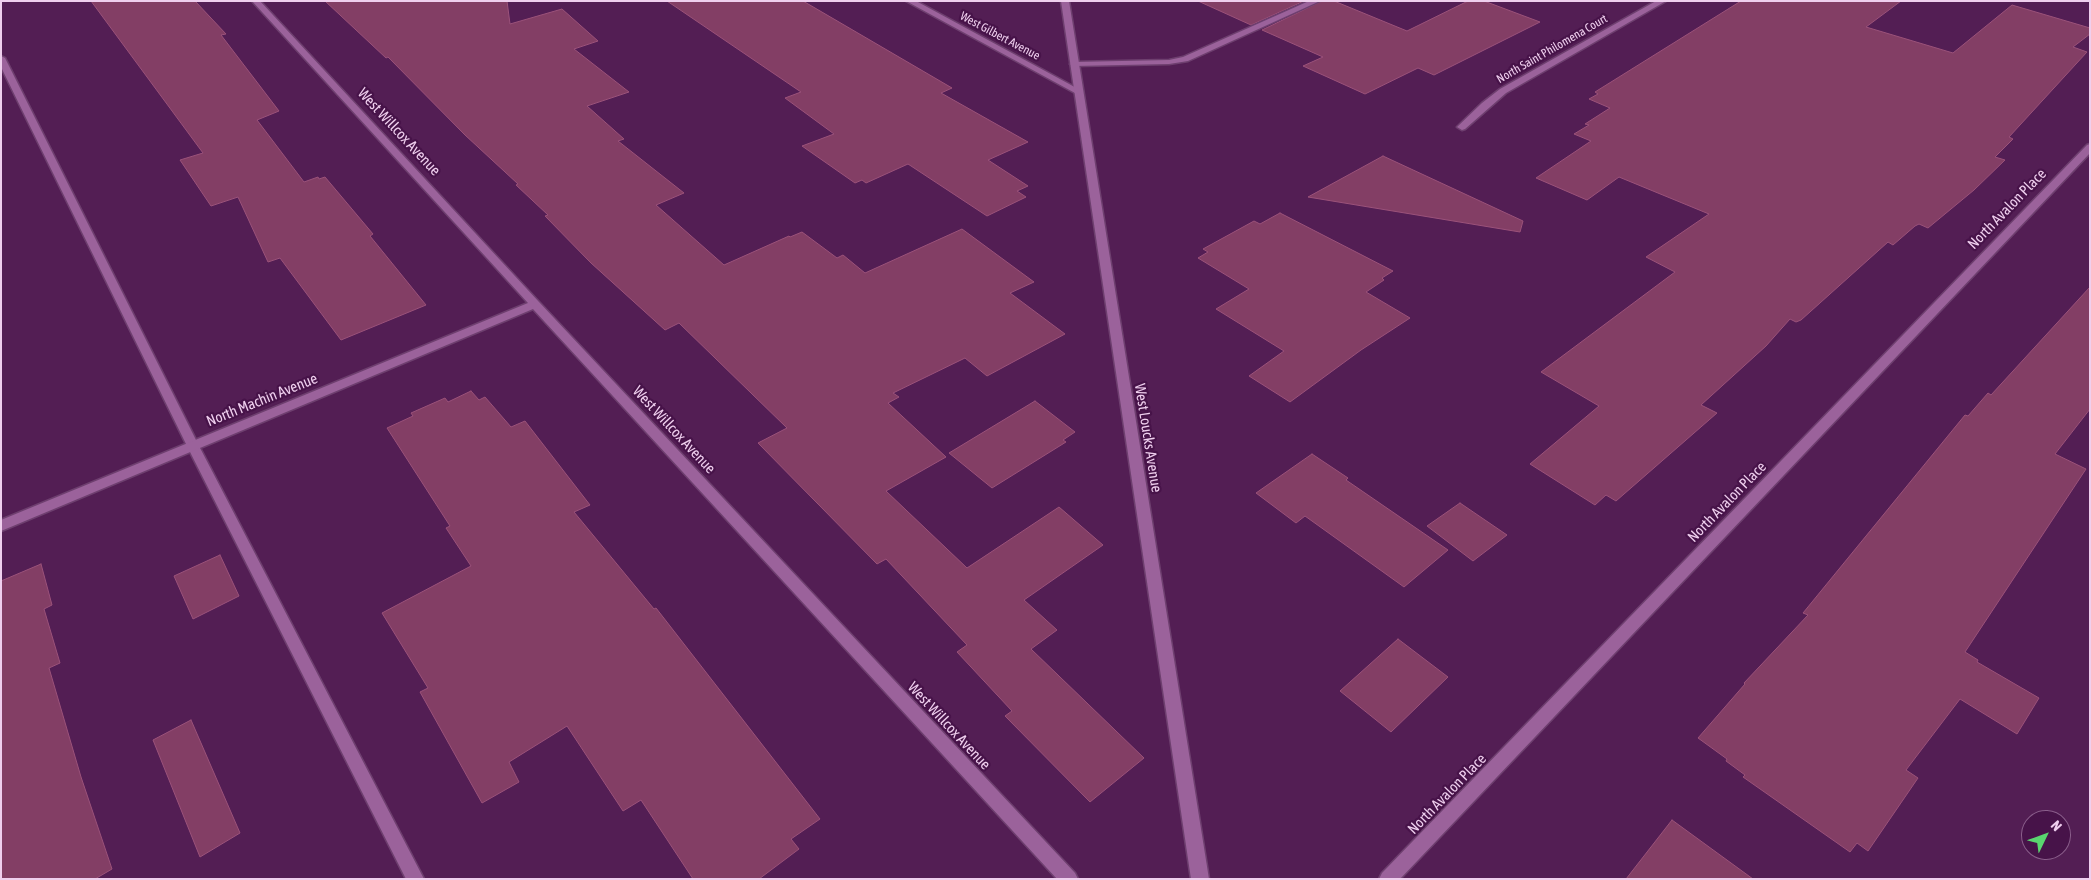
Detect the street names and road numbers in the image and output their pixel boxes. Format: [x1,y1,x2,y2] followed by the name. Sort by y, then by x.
[958,9,1042,63] street label: West Gilbert Avenue
[1494,11,1610,87] street label: North Saint Philomena Court
[354,84,444,180] street label: West Willcox Avenue
[1964,165,2050,253] street label: North Avalon Place
[204,370,320,430] street label: North Machin Avenue
[629,382,719,478] street label: West Willcox Avenue
[1131,382,1165,494] street label: West Loucks Avenue
[1684,458,1770,546] street label: North Avalon Place
[904,678,994,774] street label: West Willcox Avenue
[1404,750,1490,838] street label: North Avalon Place

